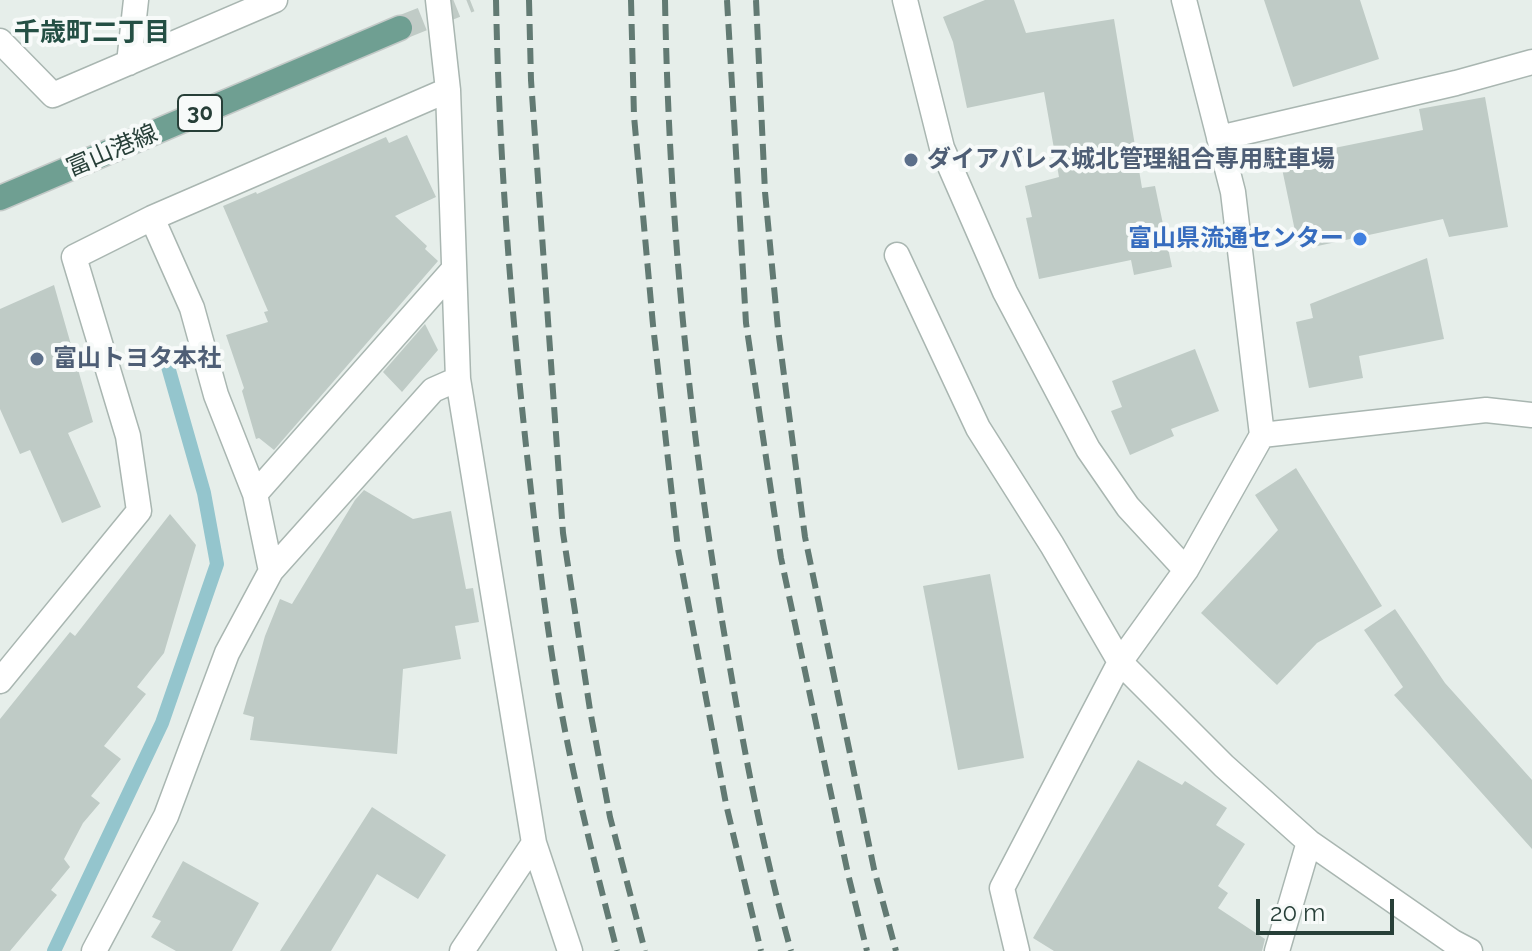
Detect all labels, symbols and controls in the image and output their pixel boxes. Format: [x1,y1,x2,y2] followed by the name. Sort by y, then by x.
[14,17,170,49] district label: 千歳町二丁目
[178,95,222,131] road number: 30
[62,119,162,183] street label: 富山港線
[927,146,1335,174] place label: ダイアパレス城北管理組合専用駐車場
[902,151,920,169] marker: ダイアパレス城北管理組合専用駐車場
[1128,225,1344,253] place label: 富山県流通センター
[1351,230,1369,248] marker: 富山県流通センター
[53,345,221,373] place label: 富山トヨタ本社
[28,350,46,368] marker: 富山トヨタ本社
[1260,883,1398,933] scale bar
[1270,898,1325,927] text: 20 m

